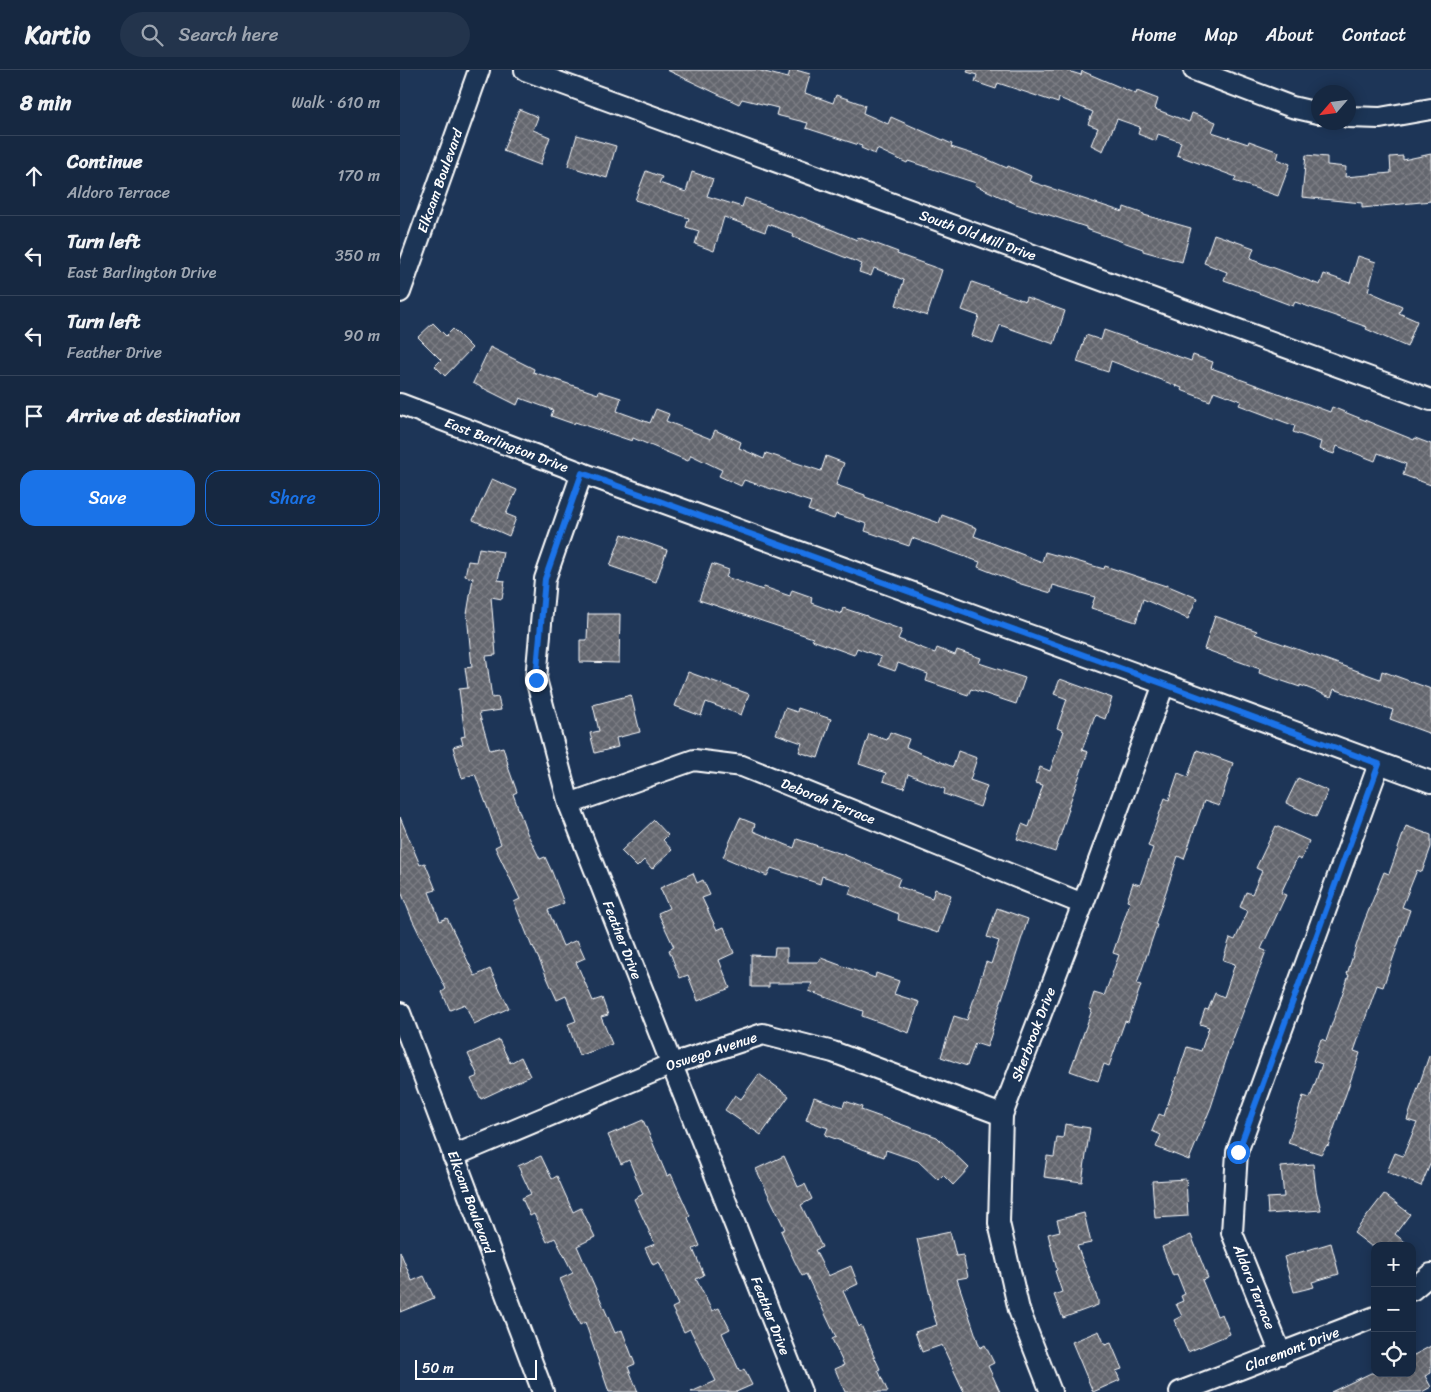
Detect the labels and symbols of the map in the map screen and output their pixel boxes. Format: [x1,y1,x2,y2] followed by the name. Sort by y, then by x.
[1311,85,1356,130] north arrow
[410,124,470,236] street label: Elkcam Boulevard
[916,202,1040,268] street label: South Old Mill Drive
[441,410,572,479] street label: East Barlington Drive
[525,669,548,692] route end
[777,771,880,831] street label: Deborah Terrace
[596,897,649,983] street label: Feather Drive
[1004,983,1063,1085] street label: Sherbrook Drive
[662,1024,760,1078] street label: Oswego Avenue
[1227,1141,1250,1164] route start
[440,1147,503,1259] street label: Elkcam Boulevard
[1225,1240,1282,1333] street label: Aldoro Terrace
[744,1272,798,1359] street label: Feather Drive
[1241,1319,1343,1378] street label: Claremont Drive
[415,1357,538,1380] scale bar

